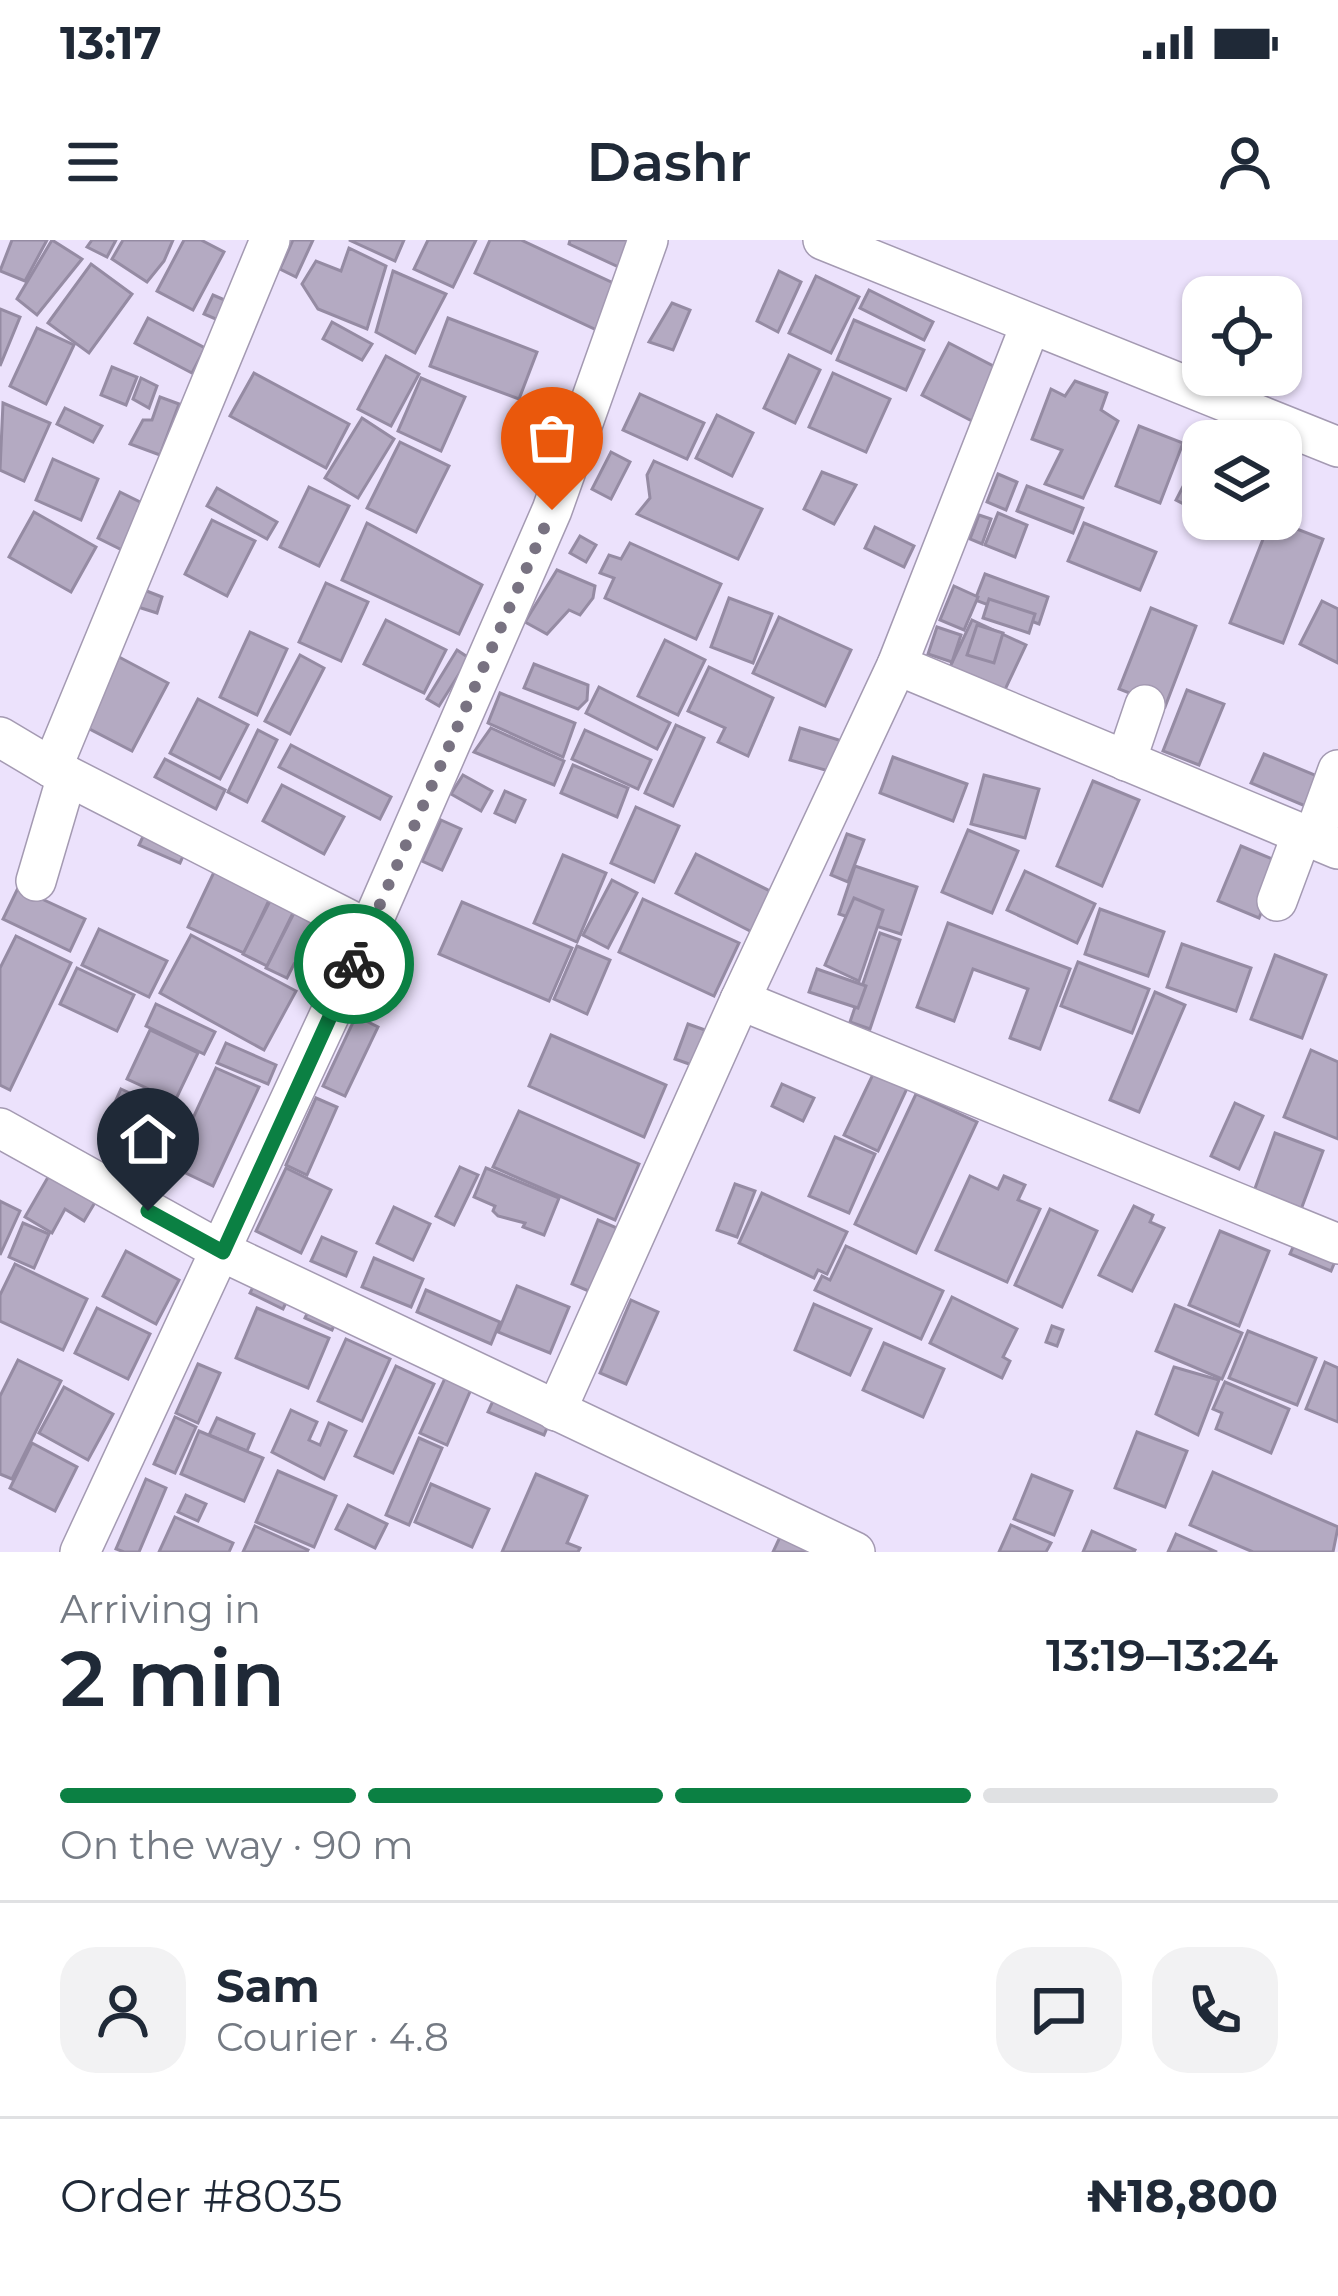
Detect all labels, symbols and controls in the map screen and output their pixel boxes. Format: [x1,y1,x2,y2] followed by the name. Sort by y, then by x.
[60,15,162,70] text: 13:17
[60,129,126,195] icon: menu
[587,129,751,195] text: Dashr
[1212,129,1278,195] icon: person
[1182,276,1302,540] map controls
[1182,276,1302,396] button: locate
[501,387,603,510] pin
[519,405,585,471] icon: bag
[1182,420,1302,540] button: layers
[294,904,414,1024] courier
[321,931,387,997] icon: bike
[97,1088,199,1211] pin
[115,1106,181,1172] icon: home
[60,1585,261,1633] text: Arriving in
[1046,1627,1278,1682] text: 13:19–13:24
[60,1630,285,1726] text: 2 min
[60,1821,414,1869] text: On the way · 90 m
[60,1947,186,2073] button: person
[996,1947,1122,2073] button: chat
[1152,1947,1278,2073] button: phone
[216,1958,320,2013] text: Sam
[216,2013,449,2061] text: Courier · 4.8
[60,2168,343,2223] text: Order #8035
[1087,2168,1278,2223] text: ₦18,800

